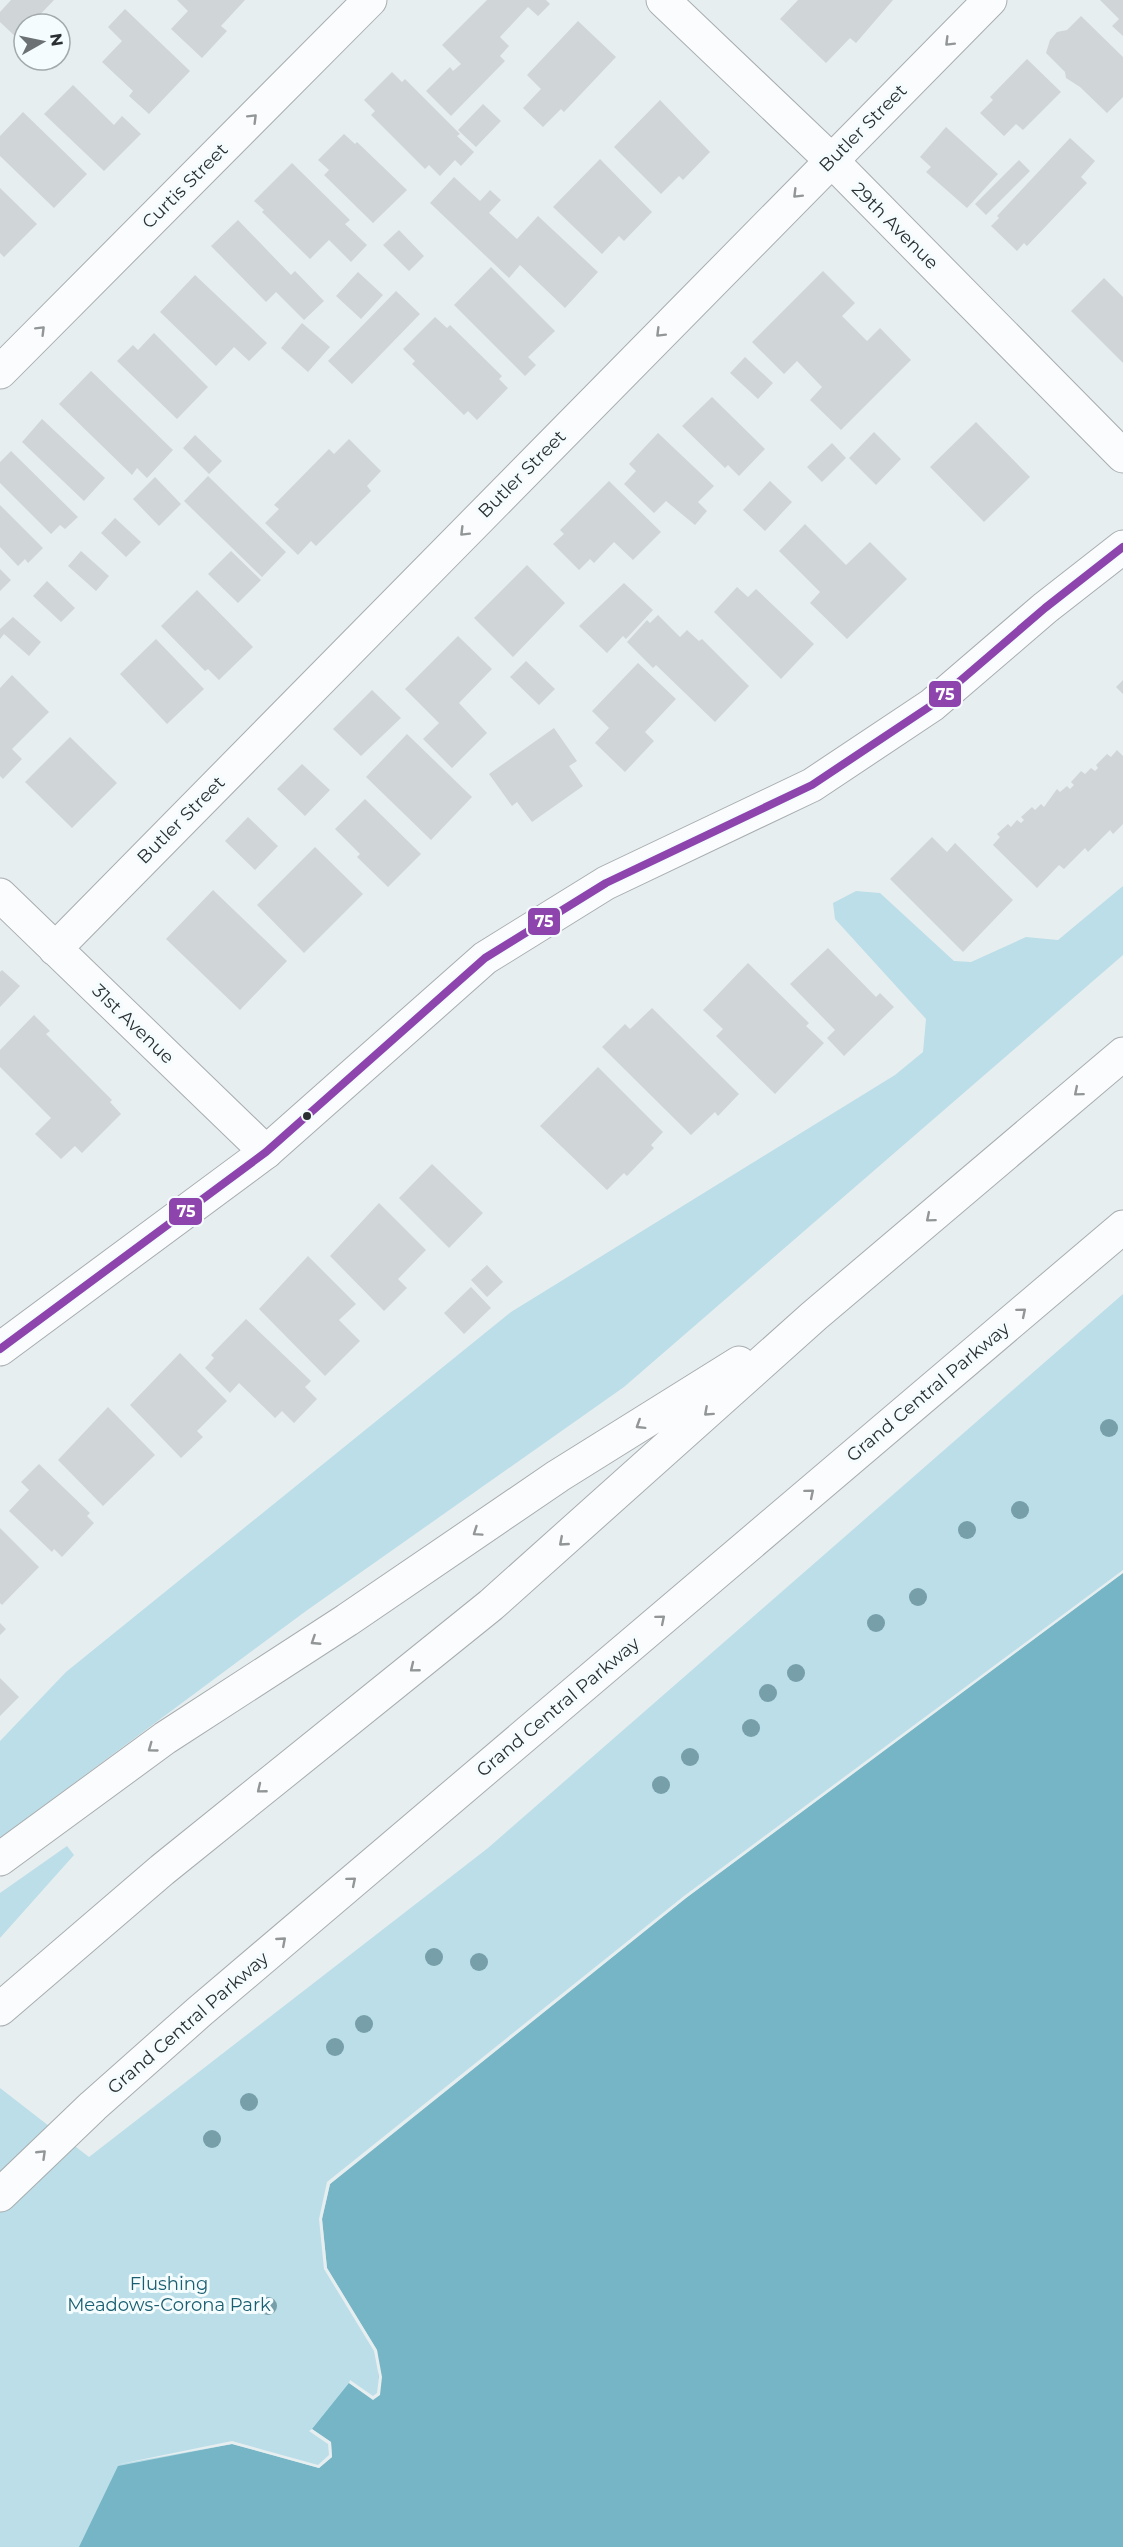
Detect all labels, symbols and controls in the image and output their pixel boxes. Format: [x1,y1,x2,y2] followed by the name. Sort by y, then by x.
[12,12,72,72] north arrow
[46,32,67,48] text: N
[946,34,957,45] one-way arrow
[815,80,911,176] street label: Butler Street
[246,114,257,124] one-way arrow
[138,139,232,233] street label: Curtis Street
[847,178,943,274] street label: 29th Avenue
[793,187,804,198] one-way arrow
[34,327,45,338] one-way arrow
[656,327,667,337] one-way arrow
[474,426,570,522] street label: Butler Street
[461,525,472,536] one-way arrow
[928,680,962,708] line badge: 75
[935,685,955,704] text: 75
[133,772,229,868] street label: Butler Street
[527,907,561,936] line badge: 75
[534,912,554,931] text: 75
[87,979,179,1069] street label: 31st Avenue
[1074,1085,1085,1096] one-way arrow
[301,1110,313,1122] unlabelled marker
[168,1197,203,1226] line badge: 75
[176,1202,196,1221] text: 75
[926,1211,937,1222] one-way arrow
[1015,1309,1026,1320] one-way arrow
[842,1317,1014,1467] street label: Grand Central Parkway
[704,1405,715,1416] one-way arrow
[636,1418,646,1430] one-way arrow
[803,1489,814,1500] one-way arrow
[472,1525,483,1536] one-way arrow
[559,1535,570,1546] one-way arrow
[654,1615,665,1626] one-way arrow
[472,1632,644,1782] street label: Grand Central Parkway
[311,1634,322,1645] one-way arrow
[410,1660,421,1671] one-way arrow
[147,1741,158,1752] one-way arrow
[257,1782,268,1793] one-way arrow
[345,1878,356,1889] one-way arrow
[275,1938,286,1949] one-way arrow
[103,1947,273,2099] street label: Grand Central Parkway
[35,2150,45,2161] one-way arrow
[67,2273,271,2316] park label: Flushing Meadows-Corona Park

